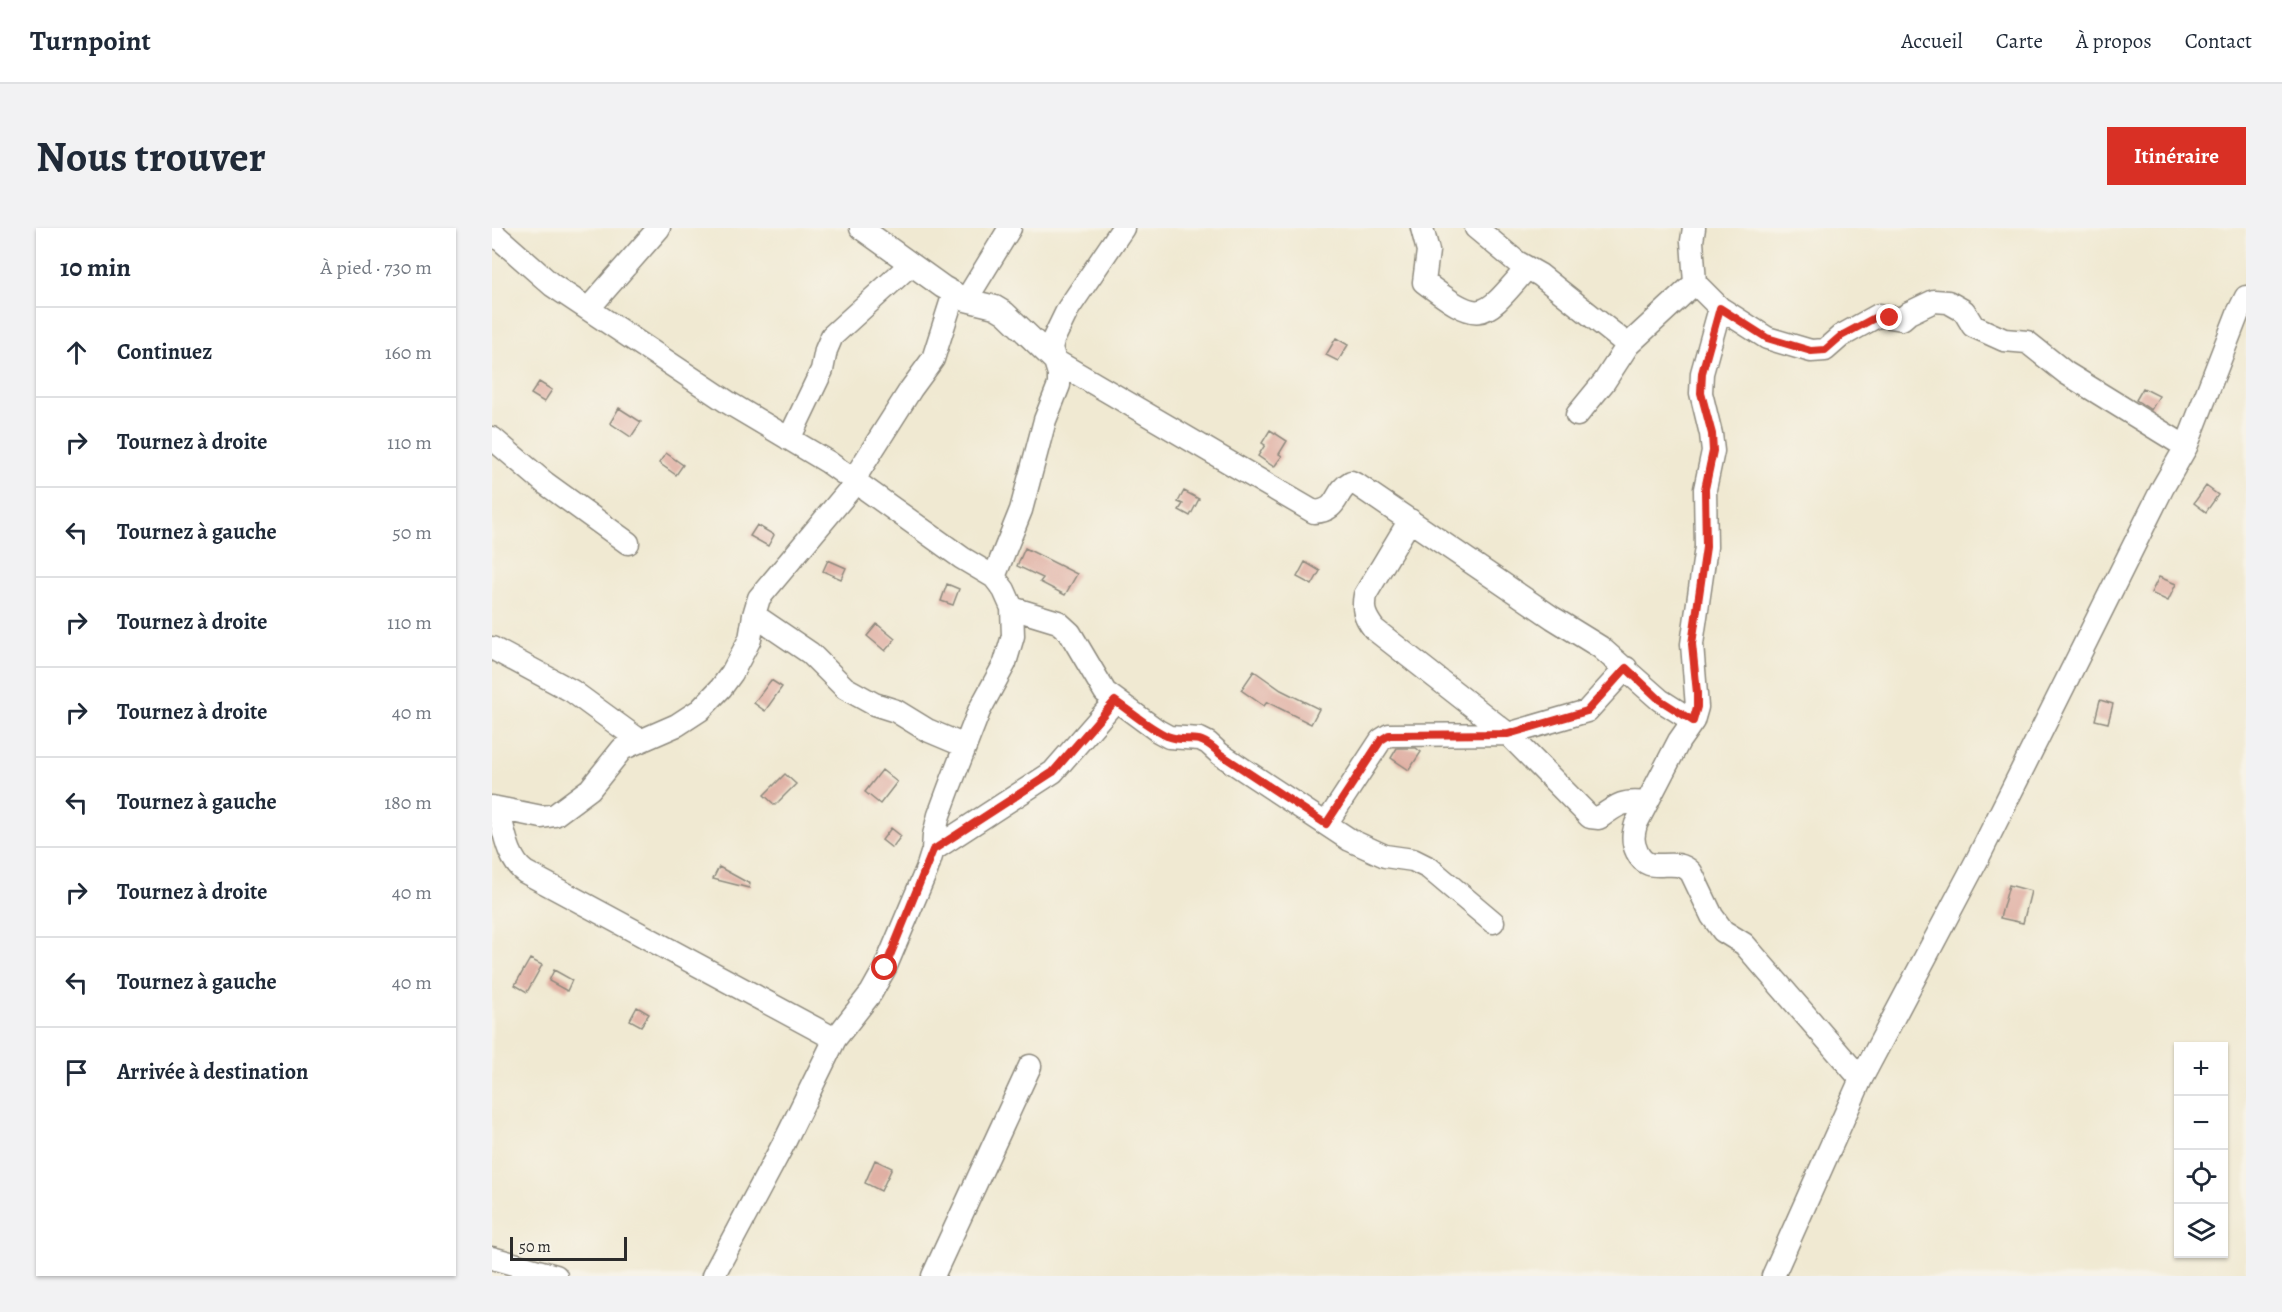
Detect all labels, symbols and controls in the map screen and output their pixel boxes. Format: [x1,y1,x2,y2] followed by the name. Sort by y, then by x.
[30,22,151,60] text: Turnpoint
[1901,27,1963,55] text: Accueil
[1996,27,2043,55] text: Carte
[2076,27,2152,55] text: À propos
[2185,27,2252,55] text: Contact
[2107,127,2246,185] button: Itinéraire
[36,128,266,185] text: Nous trouver
[60,250,131,285] text: 10 min
[321,254,432,281] text: À pied · 730 m
[1876,304,1902,330] route end
[60,336,93,369] icon: ahead
[117,337,212,367] text: Continuez
[385,339,432,366] text: 160 m
[60,426,93,459] icon: right
[117,427,268,457] text: Tournez à droite
[387,429,432,456] text: 110 m
[60,516,93,549] icon: left
[117,517,277,547] text: Tournez à gauche
[392,519,432,546] text: 50 m
[60,606,93,639] icon: right
[117,607,268,637] text: Tournez à droite
[387,609,432,636] text: 110 m
[60,696,93,729] icon: right
[117,697,268,727] text: Tournez à droite
[392,699,432,726] text: 40 m
[60,786,93,819] icon: left
[117,787,277,817] text: Tournez à gauche
[384,789,432,816] text: 180 m
[60,876,93,909] icon: right
[117,877,268,907] text: Tournez à droite
[392,879,432,906] text: 40 m
[871,954,897,980] route start
[60,966,93,999] icon: left
[117,967,277,997] text: Tournez à gauche
[392,969,432,996] text: 40 m
[2174,1042,2228,1258] map controls
[2174,1042,2228,1096] button: +
[60,1056,93,1089] icon: arrive
[117,1057,308,1087] text: Arrivée à destination
[2174,1096,2228,1150] button: −
[2174,1150,2228,1204] button: locate
[2174,1204,2228,1258] button: layers
[510,1234,627,1262] scale bar
[519,1236,551,1258] text: 50 m

